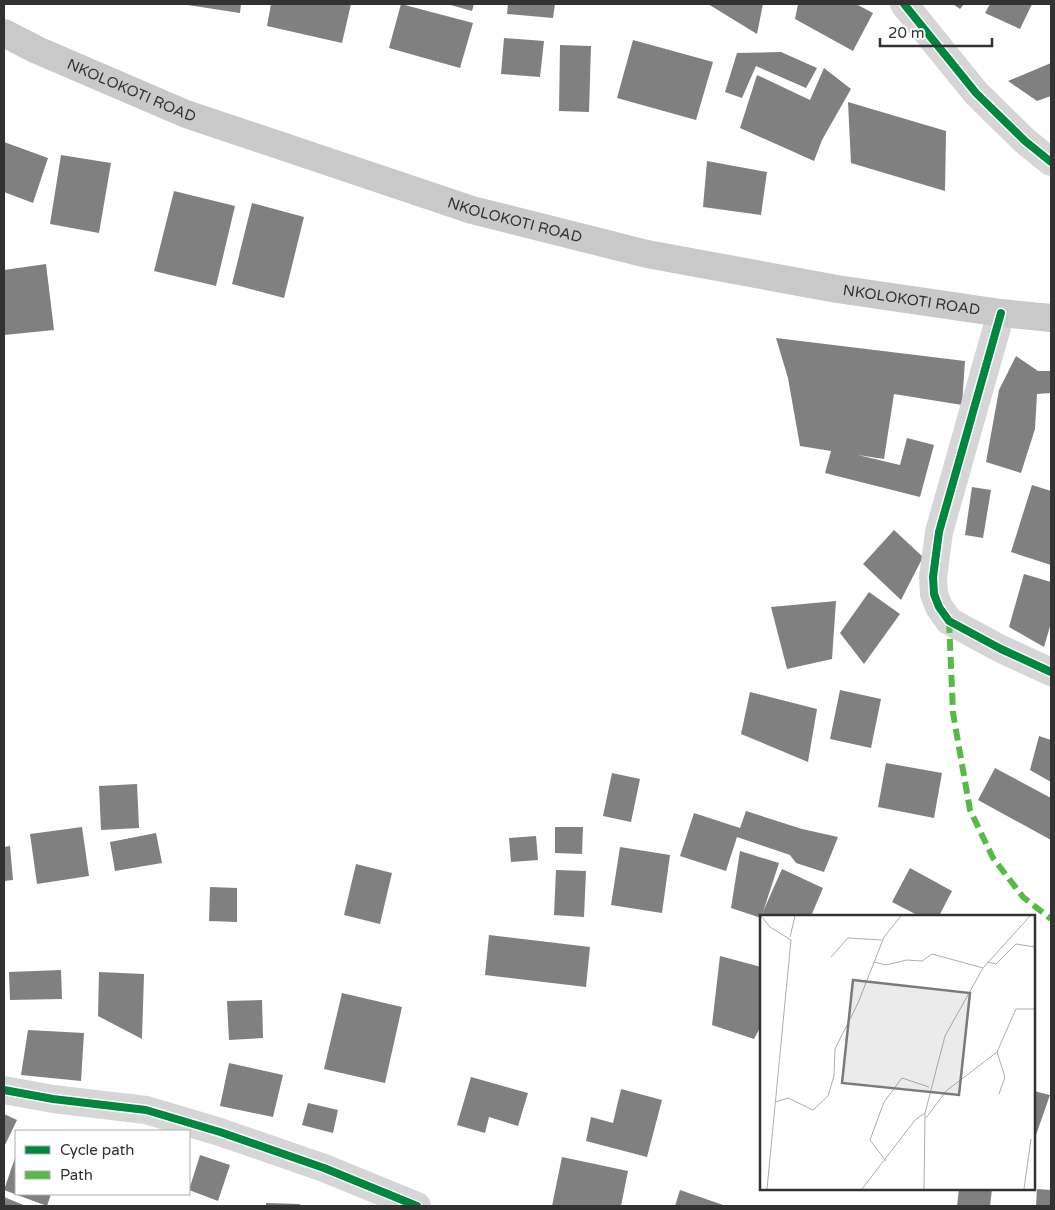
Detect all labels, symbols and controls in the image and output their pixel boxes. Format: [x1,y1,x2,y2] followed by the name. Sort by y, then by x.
[880,15,992,47] scale bar
[888,24,925,42] text: 20 m
[64,55,198,126] street label: NKOLOKOTI ROAD
[445,193,584,246] street label: NKOLOKOTI ROAD
[842,281,981,319] street label: NKOLOKOTI ROAD
[760,915,1035,1190] inset map
[15,1130,190,1195] legend
[60,1141,134,1159] text: Cycle path
[60,1166,93,1184] text: Path

